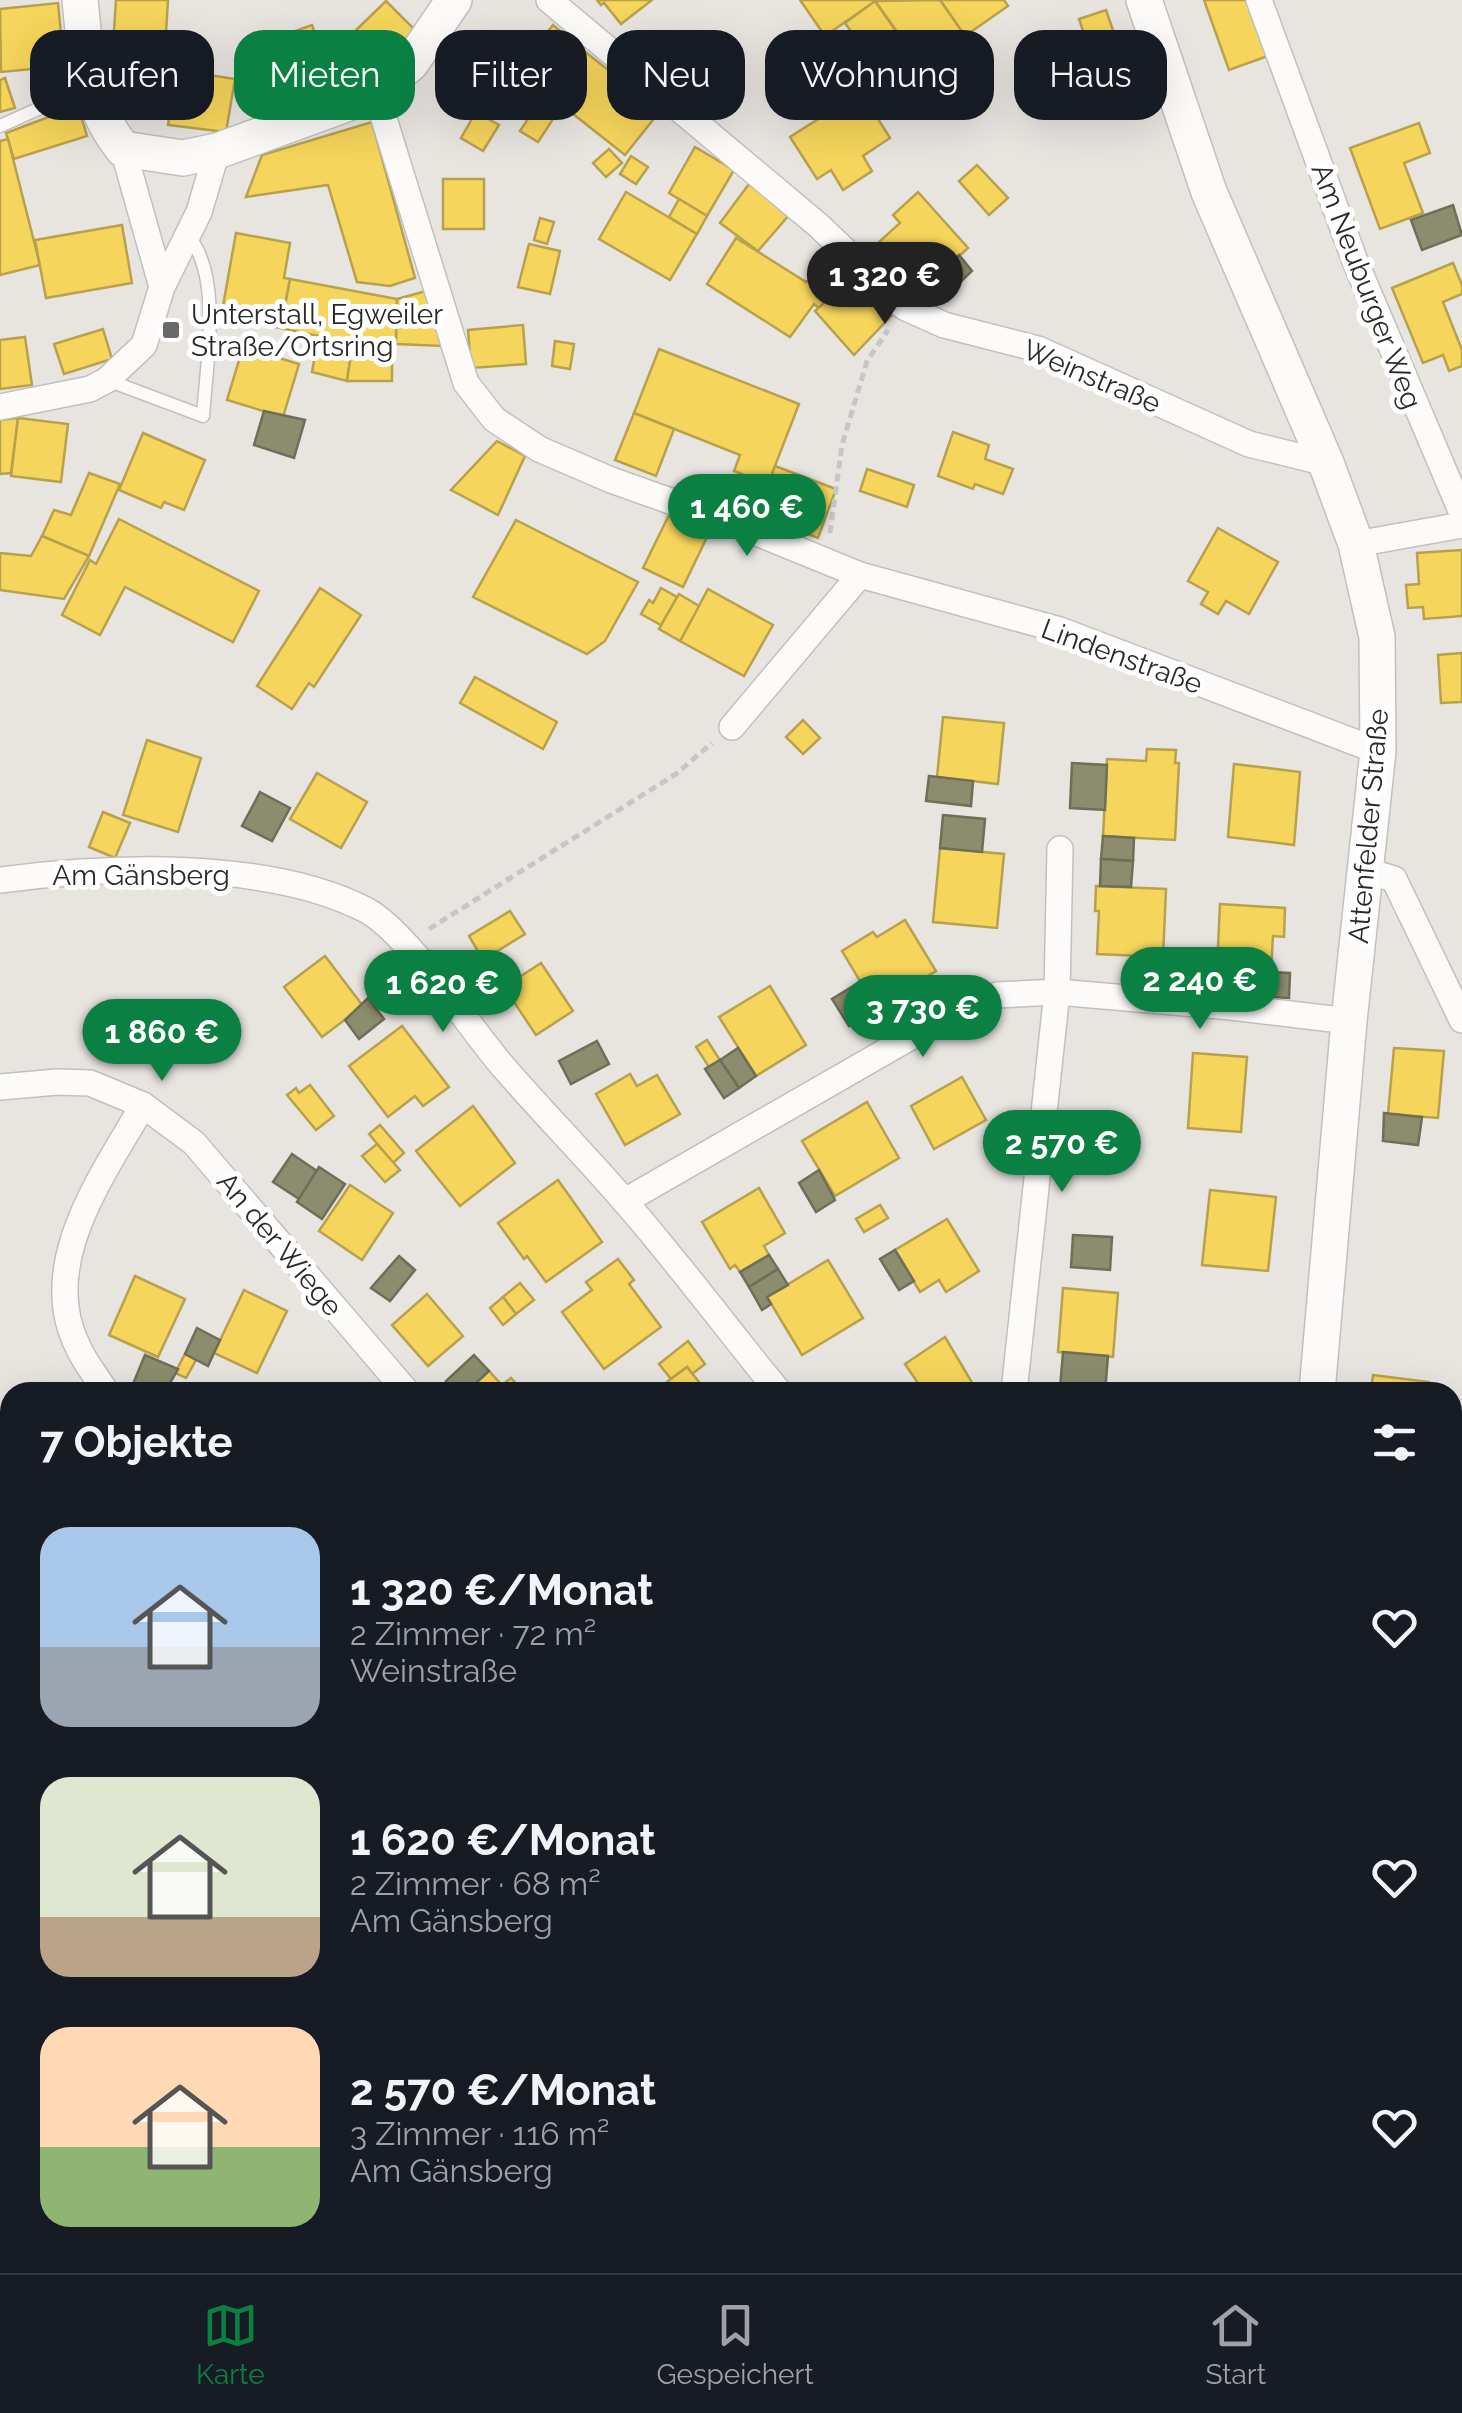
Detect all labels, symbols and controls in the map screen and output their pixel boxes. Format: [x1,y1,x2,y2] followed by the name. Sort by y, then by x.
[30,30,214,120] chip: Kaufen
[234,30,415,120] chip: Mieten
[435,30,587,120] chip: Filter
[607,30,745,120] chip: Neu
[765,30,994,120] chip: Wohnung
[1014,30,1167,120] chip: Haus
[1305,159,1428,413] street label: Am Neuburger Weg
[793,242,977,327] pin: 1 320 €
[829,256,941,293] text: 1 320 €
[191,298,443,363] place label: Unterstall, Egweiler Straße/Ortsring
[160,319,182,341] marker: Unterstall, Egweiler Straße/Ortsring
[1018,333,1165,420] street label: Weinstraße
[655,474,839,559] pin: 1 460 €
[690,488,804,525] text: 1 460 €
[1037,612,1207,701] street label: Lindenstraße
[1342,707,1395,945] street label: Attenfelder Straße
[52,859,230,892] street label: Am Gänsberg
[1108,947,1292,1032] pin: 2 240 €
[351,950,535,1035] pin: 1 620 €
[1143,961,1257,998] text: 2 240 €
[386,964,500,1001] text: 1 620 €
[831,975,1015,1060] pin: 3 730 €
[866,989,980,1026] text: 3 730 €
[70,999,254,1084] pin: 1 860 €
[104,1013,220,1050] text: 1 860 €
[970,1110,1154,1195] pin: 2 570 €
[1005,1124,1119,1161] text: 2 570 €
[210,1166,349,1323] street label: An der Wiege
[1367,1415,1422,1470] icon: filters
[40,1418,233,1467] text: 7 Objekte
[350,1566,653,1615] text: 1 320 €/Monat
[120,1567,240,1687] icon: home
[1367,1600,1422,1655] icon: heart
[350,1615,596,1652] text: 2 Zimmer · 72 m²
[350,1652,517,1689] text: Weinstraße
[350,1816,656,1865] text: 1 620 €/Monat
[120,1817,240,1937] icon: home
[1367,1850,1422,1905] icon: heart
[350,1865,601,1902] text: 2 Zimmer · 68 m²
[350,1902,553,1939] text: Am Gänsberg
[350,2066,656,2115] text: 2 570 €/Monat
[120,2067,240,2187] icon: home
[1367,2100,1422,2155] icon: heart
[350,2115,609,2152] text: 3 Zimmer · 116 m²
[350,2152,553,2189] text: Am Gänsberg
[196,2298,265,2391] tab: Karte
[656,2298,814,2391] tab: Gespeichert
[1205,2298,1266,2391] tab: Start

